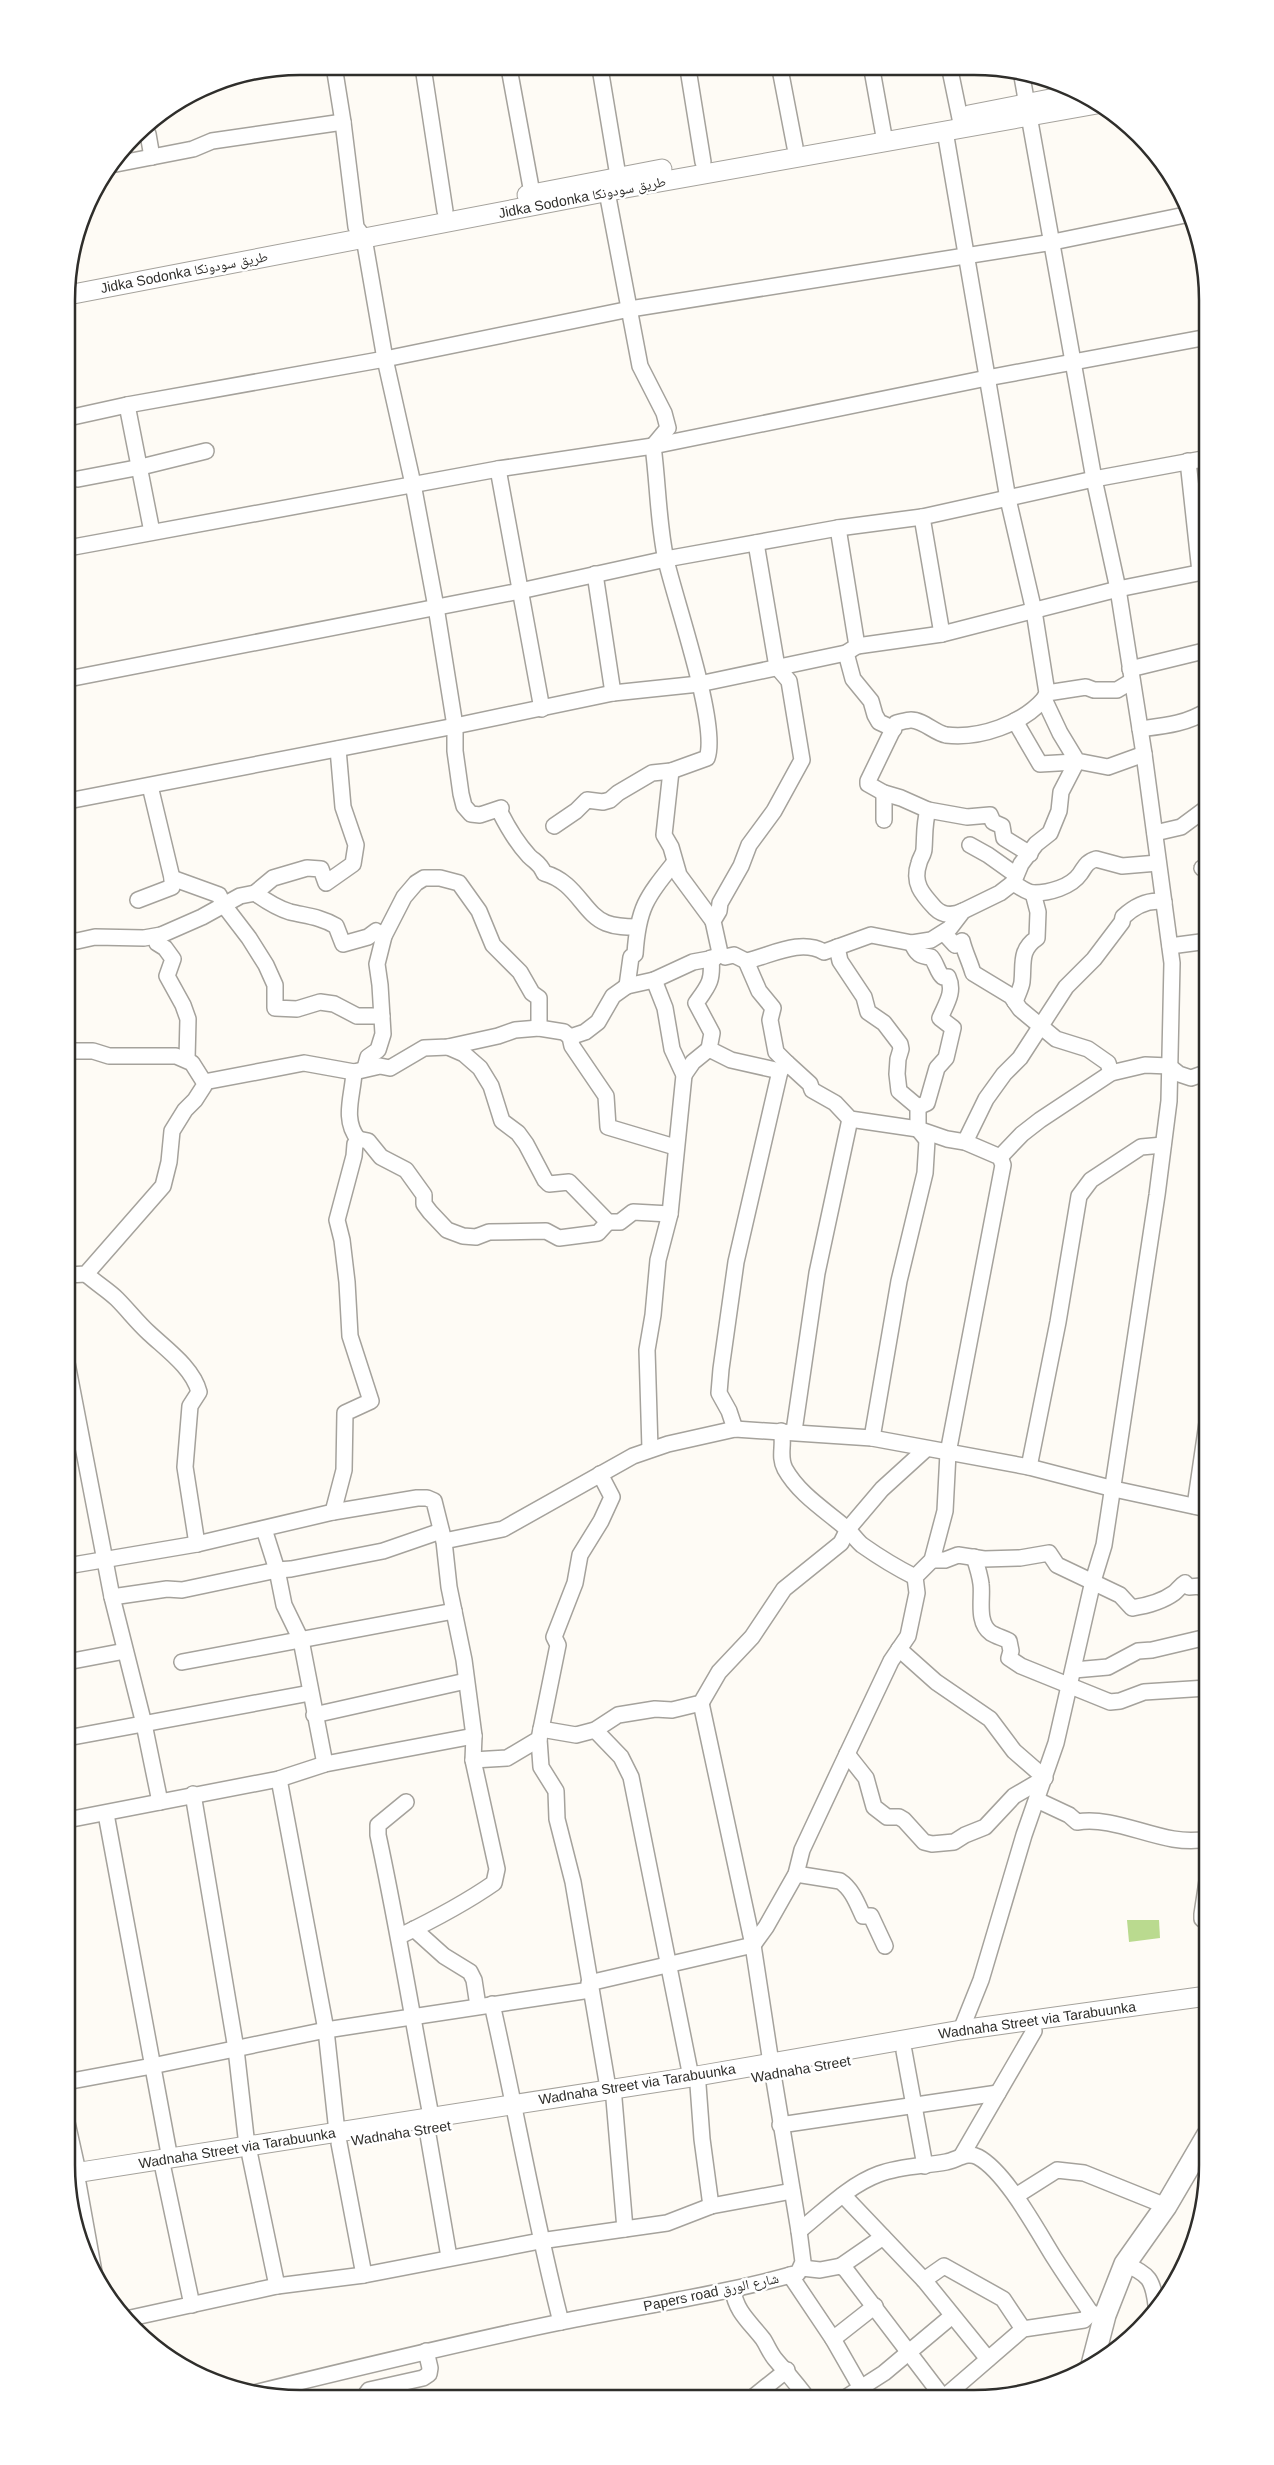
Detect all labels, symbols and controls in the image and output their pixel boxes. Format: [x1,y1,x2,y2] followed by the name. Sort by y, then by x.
[497,173,667,223] street label: Jidka Sodonka طريق سودونكا
[99,248,269,298] street label: Jidka Sodonka طريق سودونكا
[937,1998,1137,2042] street label: Wadnaha Street via Tarabuunka
[750,2052,852,2086] street label: Wadnaha Street
[537,2060,737,2107] street label: Wadnaha Street via Tarabuunka
[350,2117,452,2149] street label: Wadnaha Street
[137,2124,337,2171] street label: Wadnaha Street via Tarabuunka
[642,2270,781,2316] street label: Papers road شارع الورق

